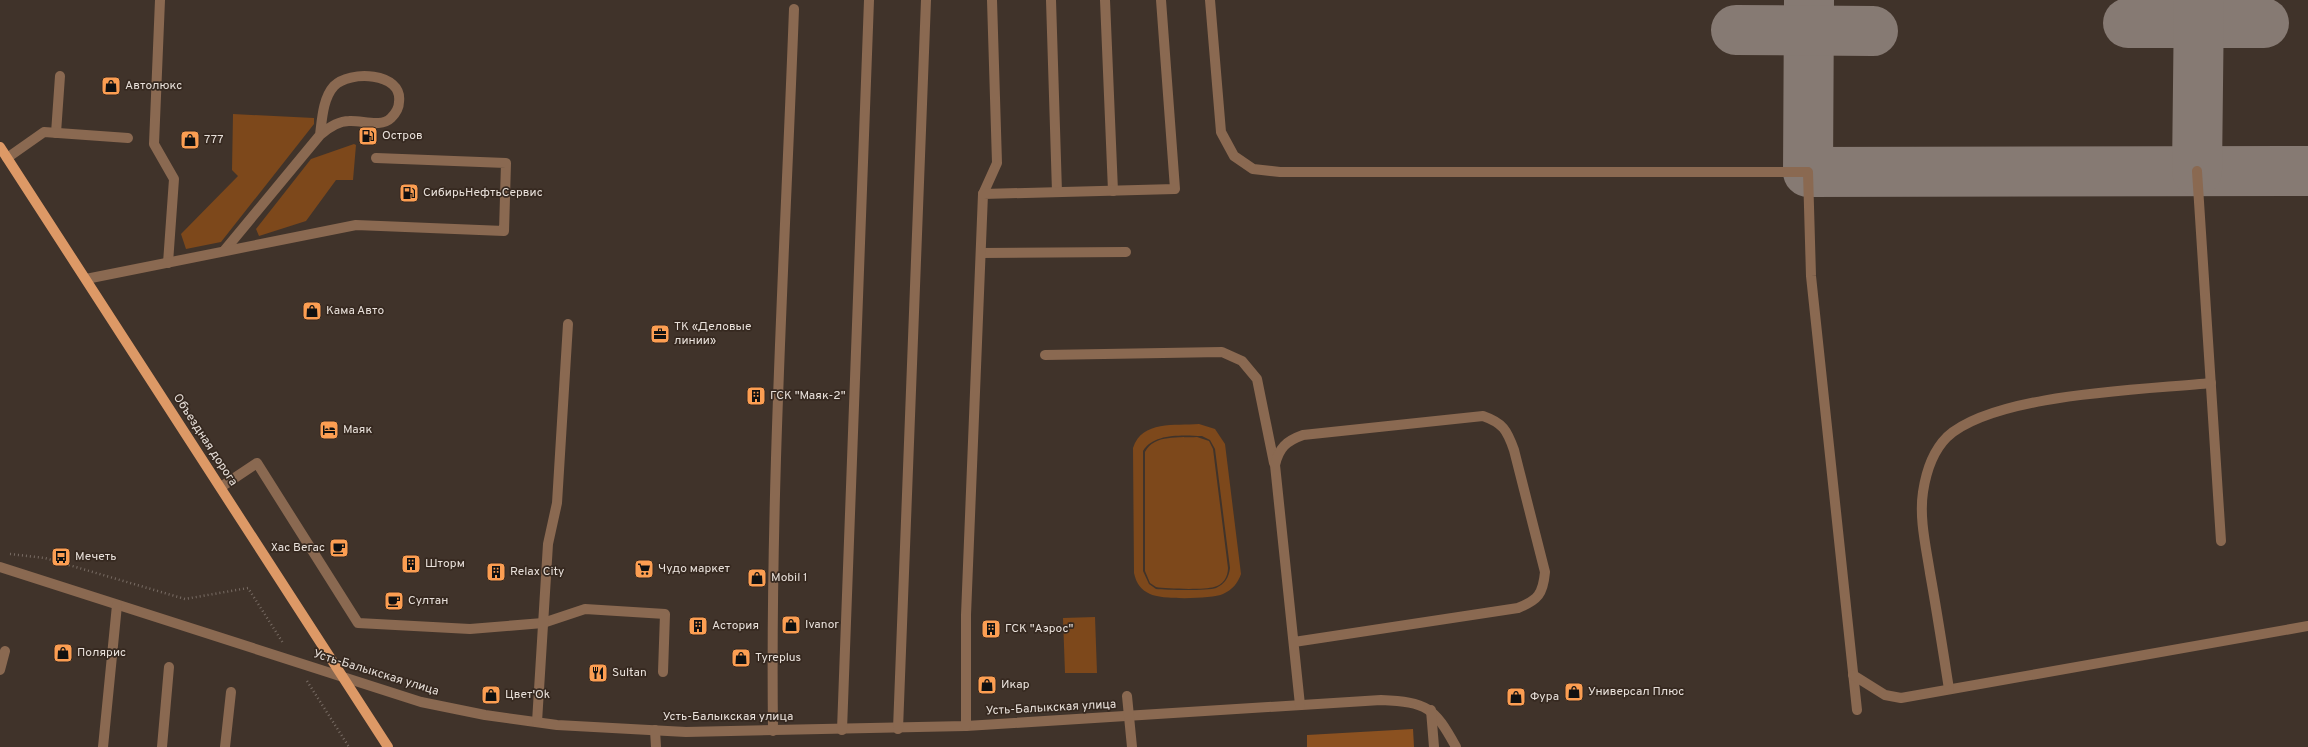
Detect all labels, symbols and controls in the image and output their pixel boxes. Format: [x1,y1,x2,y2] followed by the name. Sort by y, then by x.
[100,75,122,97] shop icon: Автолюкс
[125,78,182,94] place label: Автолюкс
[357,125,379,147] fuel station icon: Остров
[382,128,423,144] place label: Остров
[179,129,201,151] shop icon: 777
[204,132,224,148] place label: 777
[398,182,420,204] fuel station icon: СибирьНефтьСервис
[423,185,543,201] place label: СибирьНефтьСервис
[301,300,323,322] shop icon: Кама Авто
[326,303,384,319] place label: Кама Авто
[674,319,751,349] place label: ТК «Деловые линии»
[649,323,671,345] office icon: ТК «Деловые линии»
[745,385,767,407] building icon: ГСК "Маяк-2"
[770,388,846,404] place label: ГСК "Маяк-2"
[169,391,241,489] street label: Объездная дорога
[318,419,340,441] hotel icon: Маяк
[343,422,372,438] place label: Маяк
[328,537,350,559] cafe icon: Хас Вегас
[271,540,325,556] place label: Хас Вегас
[50,546,72,568] bus stop icon: Мечеть
[75,549,117,565] place label: Мечеть
[400,553,422,575] building icon: Шторм
[425,556,465,572] place label: Шторм
[633,558,655,580] supermarket icon: Чудо маркет
[485,561,507,583] building icon: Relax City
[658,561,731,577] place label: Чудо маркет
[510,564,564,580] place label: Relax City
[746,567,768,589] shop icon: Mobil 1
[771,570,808,586] place label: Mobil 1
[383,590,405,612] cafe icon: Султан
[408,593,448,609] place label: Султан
[780,614,802,636] shop icon: Ivanor
[687,615,709,637] building icon: Астория
[805,617,839,633] place label: Ivanor
[712,618,759,634] place label: Астория
[980,618,1002,640] building icon: ГСК "Аэрос"
[1005,621,1073,637] place label: ГСК "Аэрос"
[52,642,74,664] shop icon: Полярис
[77,645,126,661] place label: Полярис
[311,646,441,700] street label: Усть-Балыкская улица
[730,647,752,669] shop icon: Tyreplus
[755,650,801,666] place label: Tyreplus
[587,662,609,684] restaurant icon: Sultan
[612,665,647,681] place label: Sultan
[976,674,998,696] shop icon: Икар
[1001,677,1030,693] place label: Икар
[1563,681,1585,703] shop icon: Универсал Плюс
[480,684,502,706] shop icon: Цвет'Ok
[1588,684,1684,700] place label: Универсал Плюс
[1505,686,1527,708] shop icon: Фура
[505,687,550,703] place label: Цвет'Ok
[1530,689,1559,705] place label: Фура
[985,697,1117,719] street label: Усть-Балыкская улица
[663,709,793,725] street label: Усть-Балыкская улица

